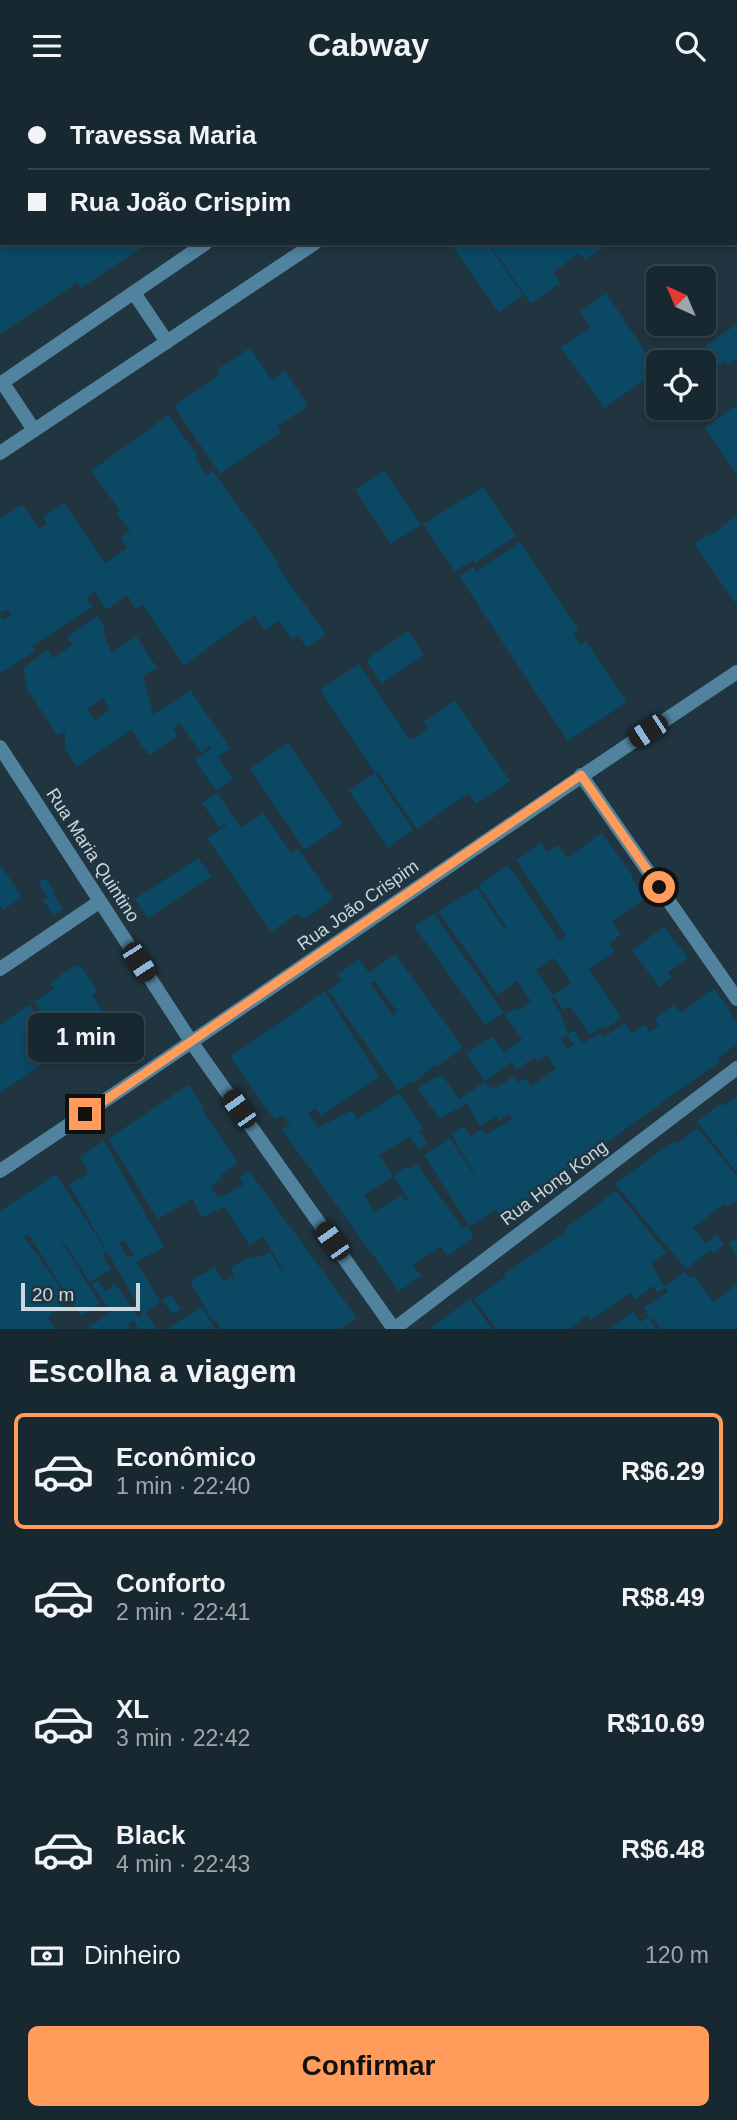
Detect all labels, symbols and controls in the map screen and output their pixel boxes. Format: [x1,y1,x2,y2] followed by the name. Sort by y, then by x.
[28,27,66,65] icon: menu
[308,27,429,63] text: Cabway
[671,27,709,65] icon: search
[70,120,256,150] text: Travessa Maria
[70,187,291,217] text: Rua João Crispim
[646,266,716,336] north arrow
[646,266,716,420] map controls
[646,350,716,420] button: locate
[625,711,672,751] car
[42,785,144,925] street label: Rua Maria Quintino
[294,856,422,954] street label: Rua João Crispim
[643,871,675,903] route start
[119,939,160,985] car
[27,1013,143,1061] callout: 1 min
[56,1024,116,1050] text: 1 min
[219,1086,260,1132] car
[69,1098,101,1130] route end
[497,1136,611,1230] street label: Rua Hong Kong
[312,1218,353,1264] car
[21,1280,140,1312] scale bar
[32,1284,74,1305] text: 20 m
[28,1353,297,1389] text: Escolha a viagem
[32,1440,95,1503] icon: car
[116,1442,256,1472] text: Econômico
[621,1456,705,1486] text: R$6.29
[116,1473,250,1499] text: 1 min · 22:40
[32,1566,95,1629] icon: car
[116,1568,226,1598] text: Conforto
[621,1582,705,1612] text: R$8.49
[116,1599,250,1625] text: 2 min · 22:41
[32,1692,95,1755] icon: car
[116,1694,149,1724] text: XL
[607,1708,705,1738] text: R$10.69
[116,1725,250,1751] text: 3 min · 22:42
[32,1818,95,1881] icon: car
[116,1820,185,1850] text: Black
[621,1834,705,1864] text: R$6.48
[116,1851,250,1877] text: 4 min · 22:43
[28,1937,66,1975] icon: cash
[84,1940,181,1970] text: Dinheiro
[645,1942,709,1968] text: 120 m
[28,2026,709,2106] button: Confirmar

